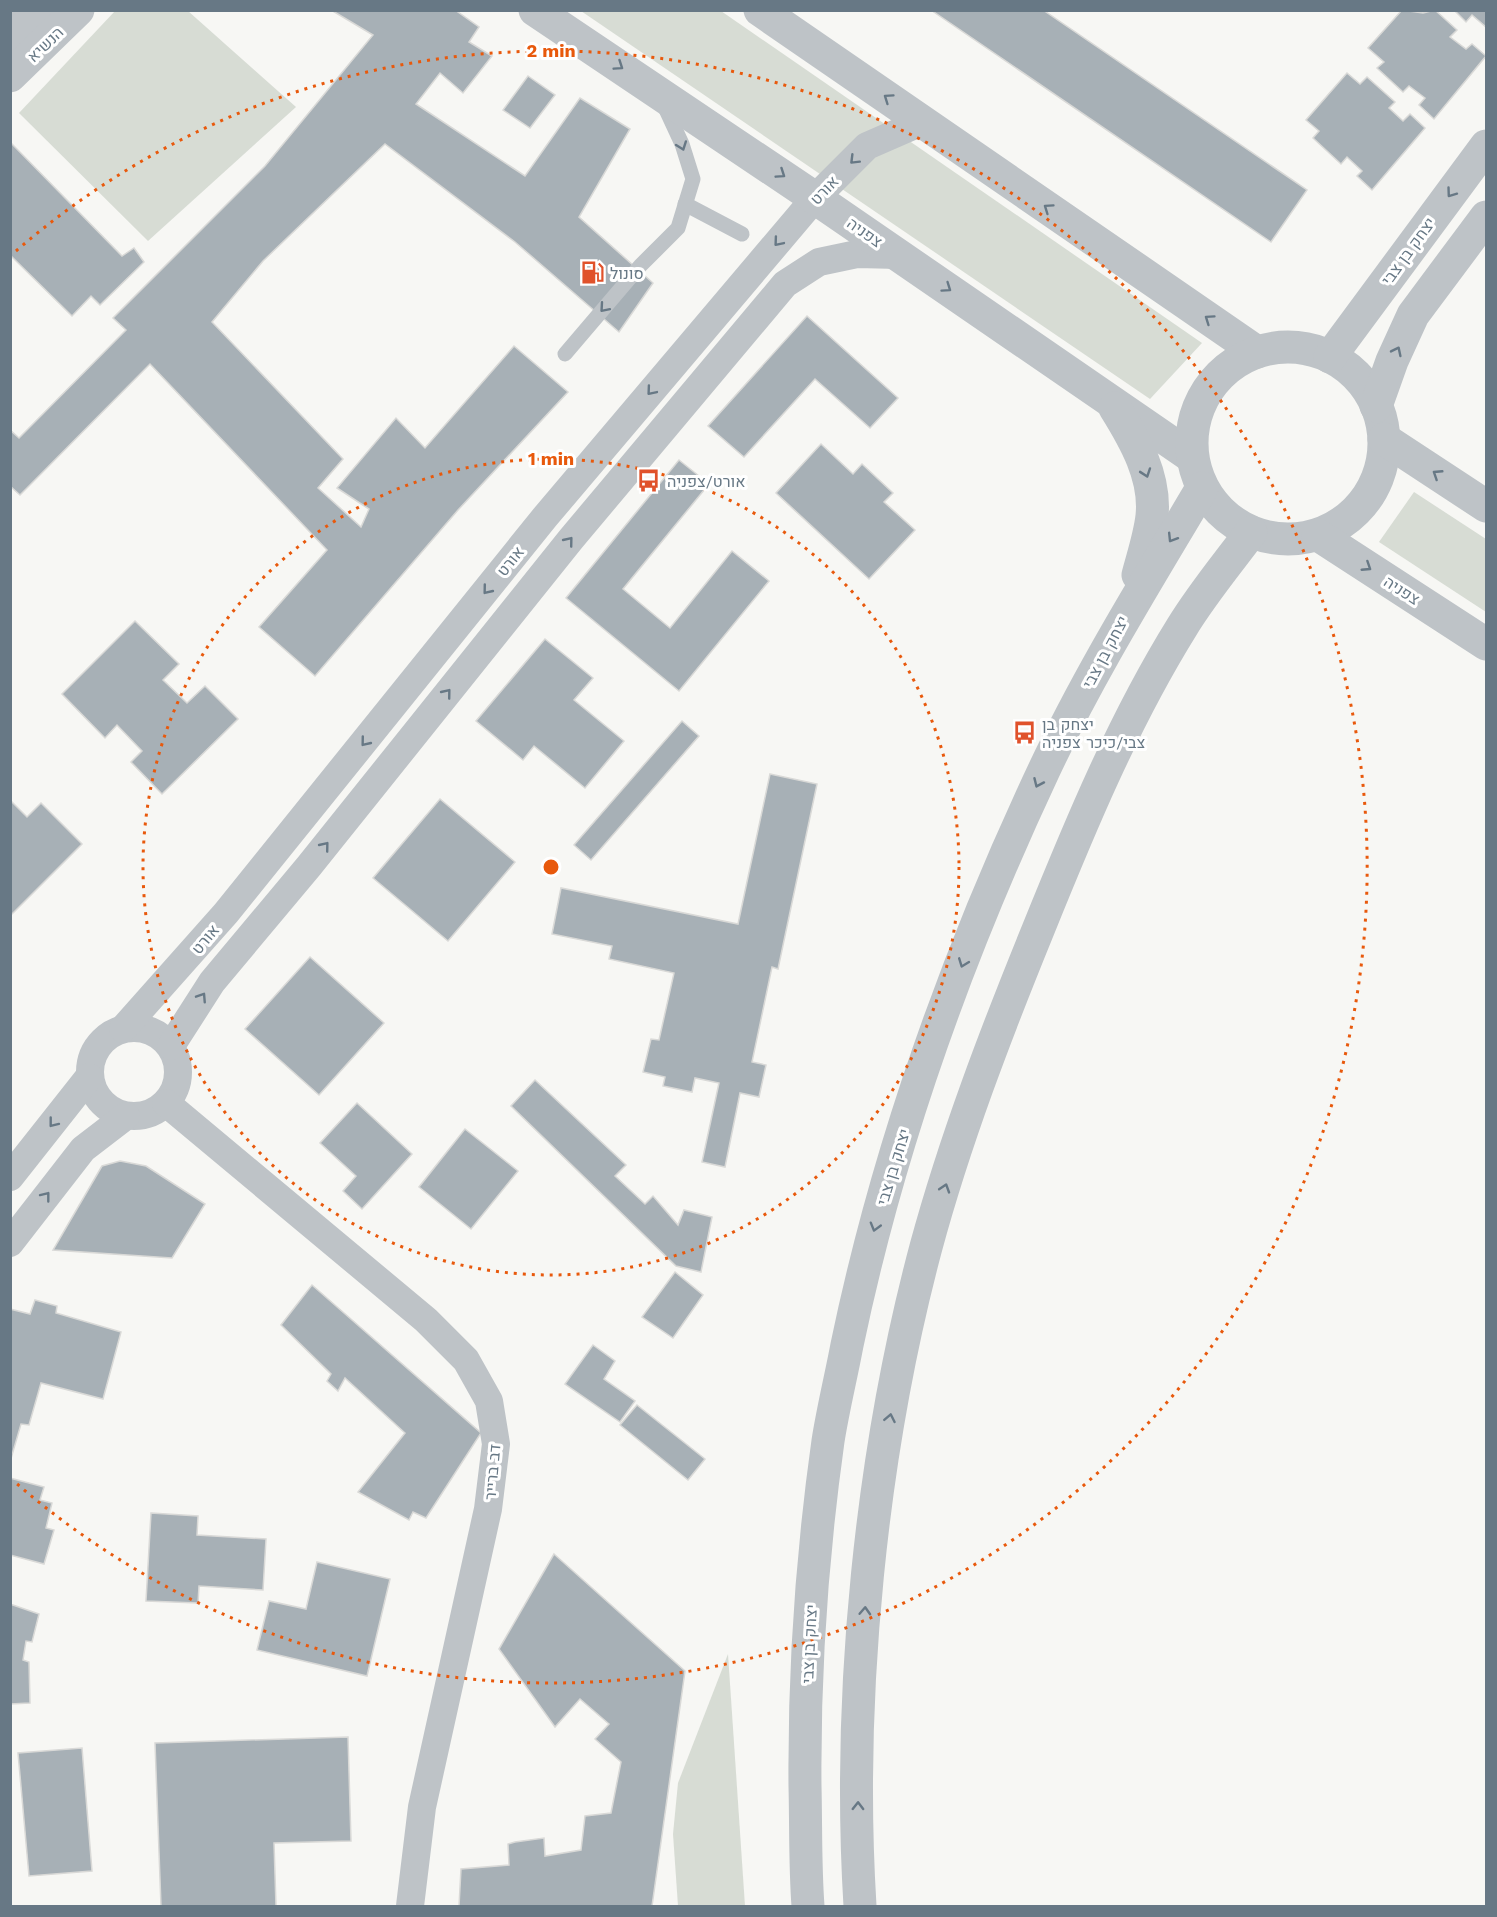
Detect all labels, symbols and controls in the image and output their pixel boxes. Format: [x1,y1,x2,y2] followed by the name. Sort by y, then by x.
[23,23,67,66] street label: הנשיא
[526,40,576,61] text: 2 min
[612,59,623,70] one-way arrow
[883,94,894,105] one-way arrow
[674,140,687,150] one-way arrow
[850,152,861,163] one-way arrow
[774,167,785,178] one-way arrow
[806,172,843,209] street label: אורט
[1447,186,1458,197] one-way arrow
[1044,205,1055,216] one-way arrow
[843,213,886,251] street label: צפניה
[1377,214,1439,289] street label: יצחק בן צבי
[774,235,785,246] one-way arrow
[579,260,605,286] fuel station icon: סונול
[610,264,644,283] place label: סונול
[940,281,951,292] one-way arrow
[600,301,611,312] one-way arrow
[1205,315,1216,326] one-way arrow
[1389,346,1401,357] one-way arrow
[648,384,659,395] one-way arrow
[528,448,574,469] text: 1 min
[1139,467,1152,477] one-way arrow
[636,468,662,494] bus stop icon: אורט/צפניה
[1433,470,1444,481] one-way arrow
[667,472,746,491] place label: אורט/צפניה
[1168,532,1180,542] one-way arrow
[561,537,572,548] one-way arrow
[493,543,528,580] street label: אורט
[1361,559,1371,571] one-way arrow
[1380,572,1423,609] street label: צפניה
[483,583,494,594] one-way arrow
[1078,613,1132,692] street label: יצחק בן צבי
[440,689,451,700] one-way arrow
[1042,715,1145,752] place label: יצחק בן צבי/כיכר צפניה
[1011,720,1037,746] bus stop icon: יצחק בן צבי/כיכר צפניה
[362,735,373,746] one-way arrow
[1034,776,1046,787] one-way arrow
[318,842,329,853] one-way arrow
[541,857,561,877] centre of rings
[188,921,223,958] street label: אורט
[958,957,970,968] one-way arrow
[195,993,207,1003] one-way arrow
[50,1116,61,1127] one-way arrow
[873,1127,914,1208] street label: יצחק בן צבי
[938,1183,950,1194] one-way arrow
[38,1192,49,1203] one-way arrow
[870,1221,882,1232] one-way arrow
[883,1413,896,1423] one-way arrow
[481,1443,504,1501] street label: דב ברייר
[798,1604,821,1684] street label: יצחק בן צבי
[859,1607,872,1616] one-way arrow
[852,1802,864,1811] one-way arrow

